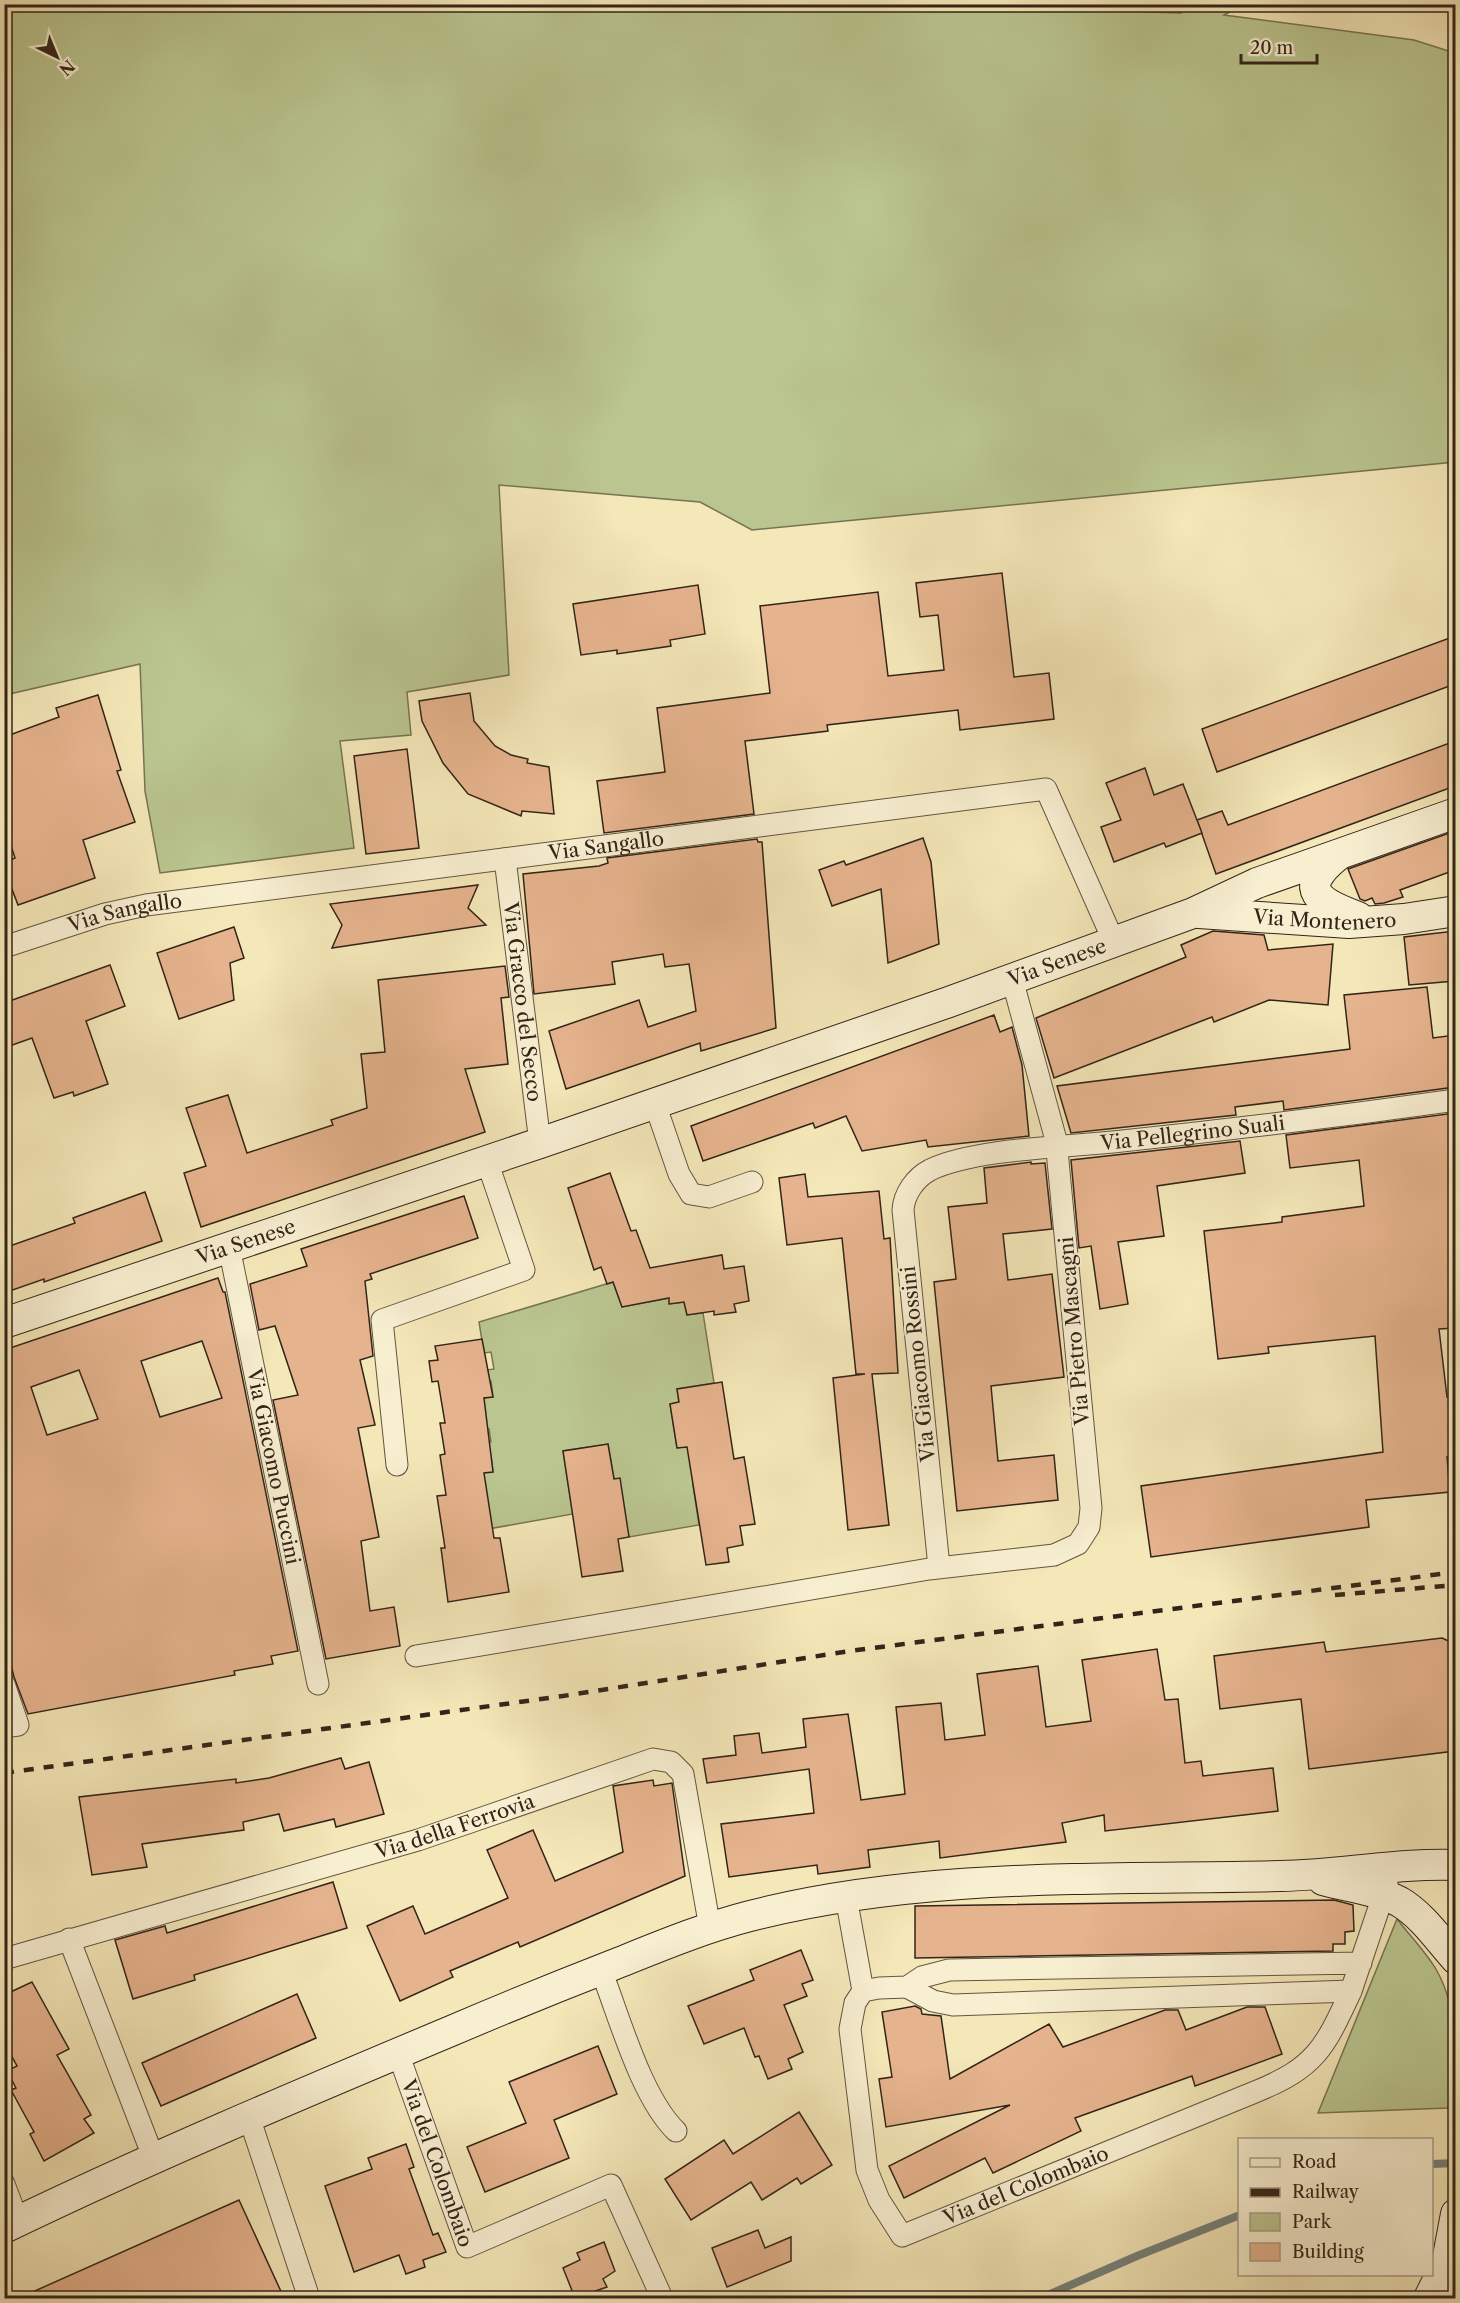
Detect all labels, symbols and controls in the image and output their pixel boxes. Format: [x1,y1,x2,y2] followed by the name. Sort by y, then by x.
[27,27,87,87] north arrow
[1241,27,1318,65] scale bar
[1250,37,1294,59] text: 20 m
[55,56,79,80] text: N
[546,826,665,865] street label: Via Sangallo
[64,889,183,938] street label: Via Sangallo
[498,900,547,1103] street label: Via Gracco del Secco
[1252,905,1397,935] street label: Via Montenero
[1004,934,1110,992] street label: Via Senese
[1098,1111,1286,1155] street label: Via Pellegrino Suali
[192,1214,298,1270] street label: Via Senese
[1054,1236,1094,1427] street label: Via Pietro Mascagni
[896,1265,940,1464] street label: Via Giacomo Rossini
[242,1366,305,1566] street label: Via Giacomo Puccini
[372,1789,538,1864] street label: Via della Ferrovia
[396,2075,478,2250] street label: Via del Colombaio
[1238,2138,1433,2276] legend
[939,2141,1112,2230] street label: Via del Colombaio
[1292,2151,1337,2173] text: Road
[1292,2181,1360,2203] text: Railway
[1292,2211,1333,2233] text: Park
[1292,2241,1364,2263] text: Building

